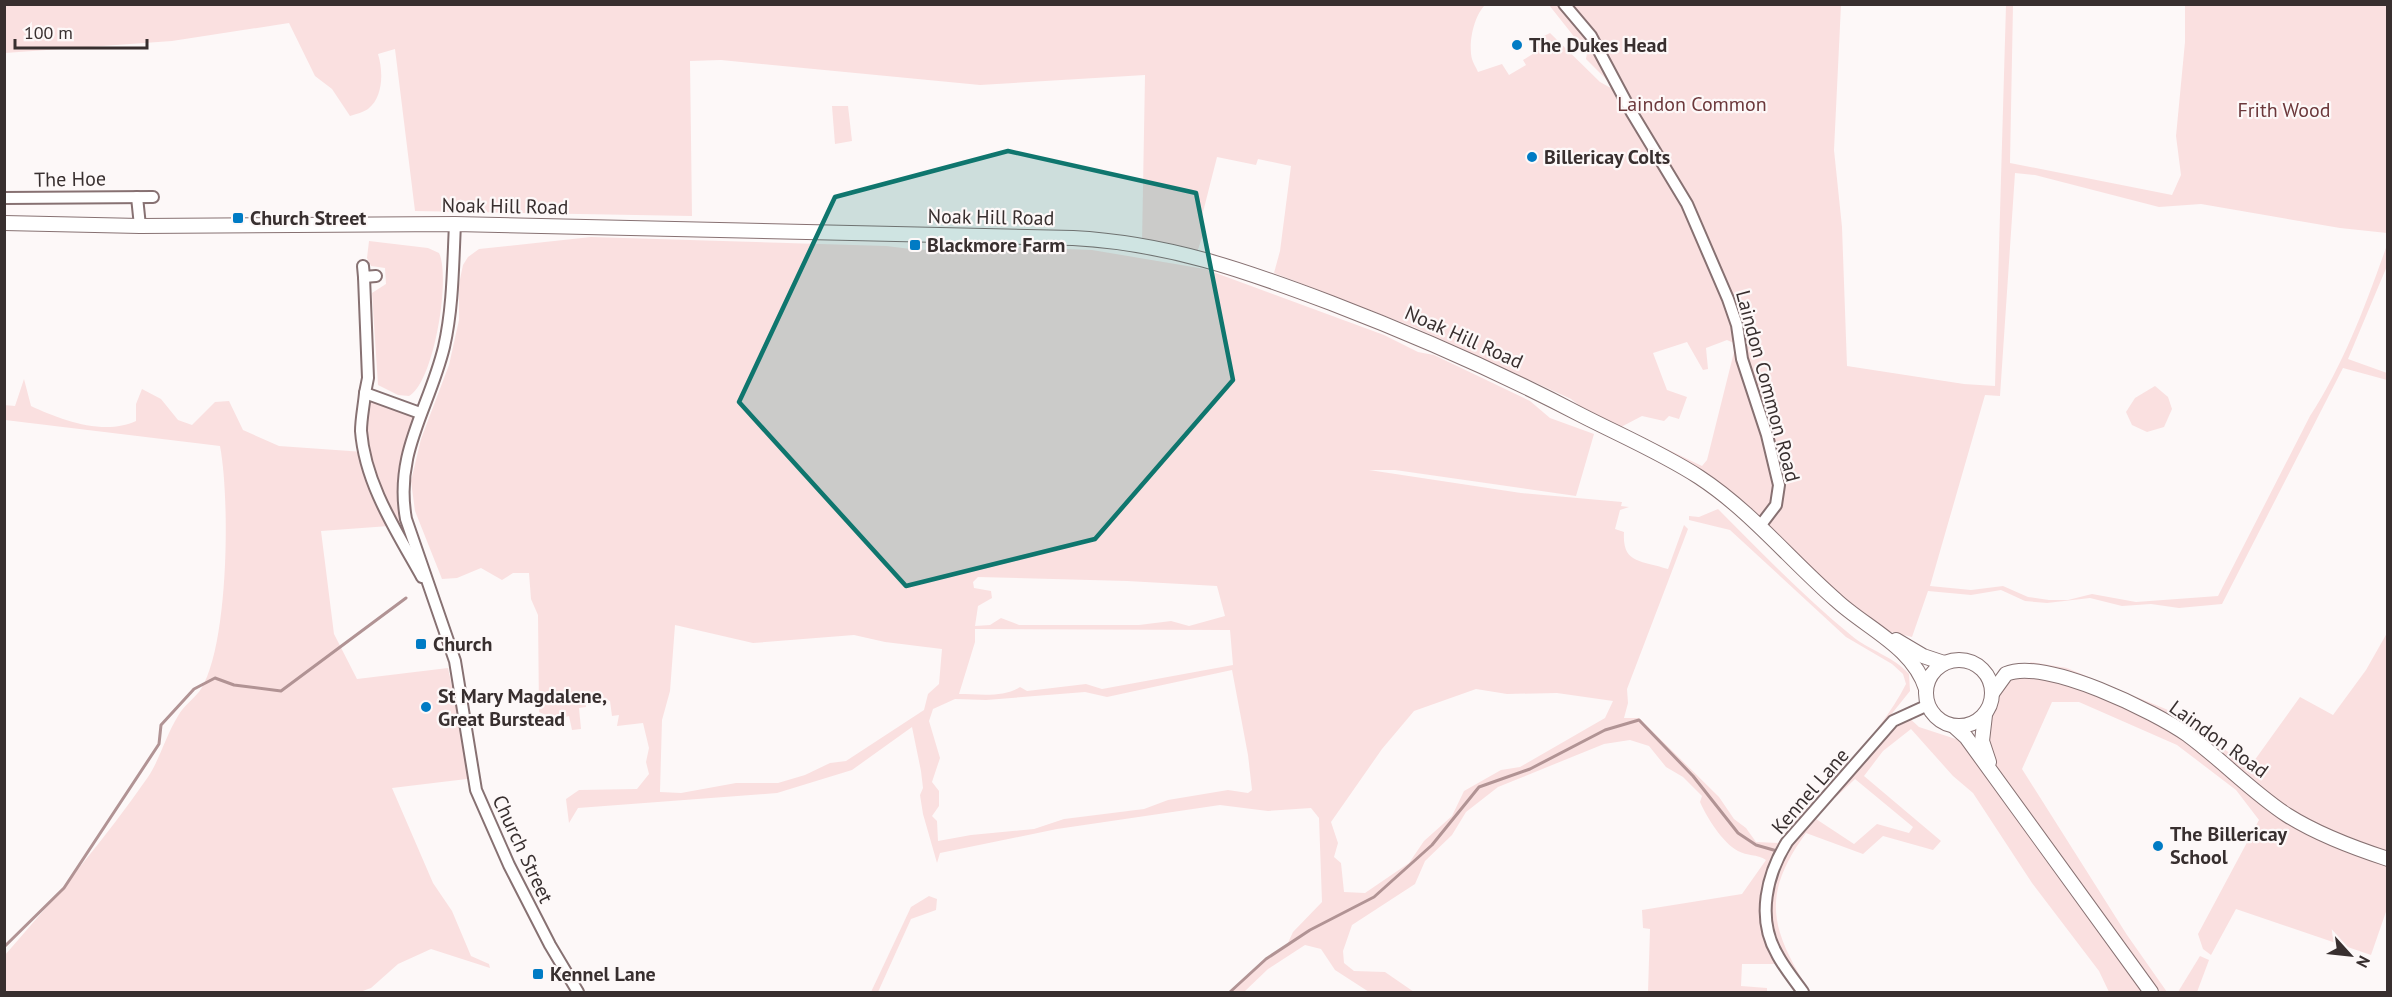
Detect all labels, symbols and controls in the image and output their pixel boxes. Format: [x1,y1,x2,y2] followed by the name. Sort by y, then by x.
[15,12,147,50] scale bar
[24,21,73,44] text: 100 m
[1529,32,1667,58] place label: The Dukes Head
[1510,38,1524,52] marker: The Dukes Head
[1617,91,1767,117] park label: Laindon Common
[2237,97,2331,123] park label: Frith Wood
[1544,144,1670,170] place label: Billericay Colts
[1525,150,1539,164] marker: Billericay Colts
[34,165,106,193] street label: The Hoe
[441,192,569,220] street label: Noak Hill Road
[927,203,1055,231] street label: Noak Hill Road
[250,205,366,231] place label: Church Street
[231,211,245,225] marker: Church Street
[927,232,1065,258] place label: Blackmore Farm
[908,238,922,252] marker: Blackmore Farm
[1730,287,1806,485] street label: Laindon Common Road
[1401,299,1527,375] street label: Noak Hill Road
[433,631,492,657] place label: Church
[414,637,428,651] marker: Church
[438,683,607,732] place label: St Mary Magdalene, Great Burstead
[2164,694,2274,784] street label: Laindon Road
[419,700,433,714] marker: St Mary Magdalene, Great Burstead
[1766,743,1854,839] street label: Kennel Lane
[487,791,559,907] street label: Church Street
[2170,821,2288,870] place label: The Billericay School
[2151,839,2165,853] marker: The Billericay School
[2320,925,2380,985] north arrow
[2352,953,2375,971] text: N
[550,961,656,987] place label: Kennel Lane
[531,967,545,981] marker: Kennel Lane

